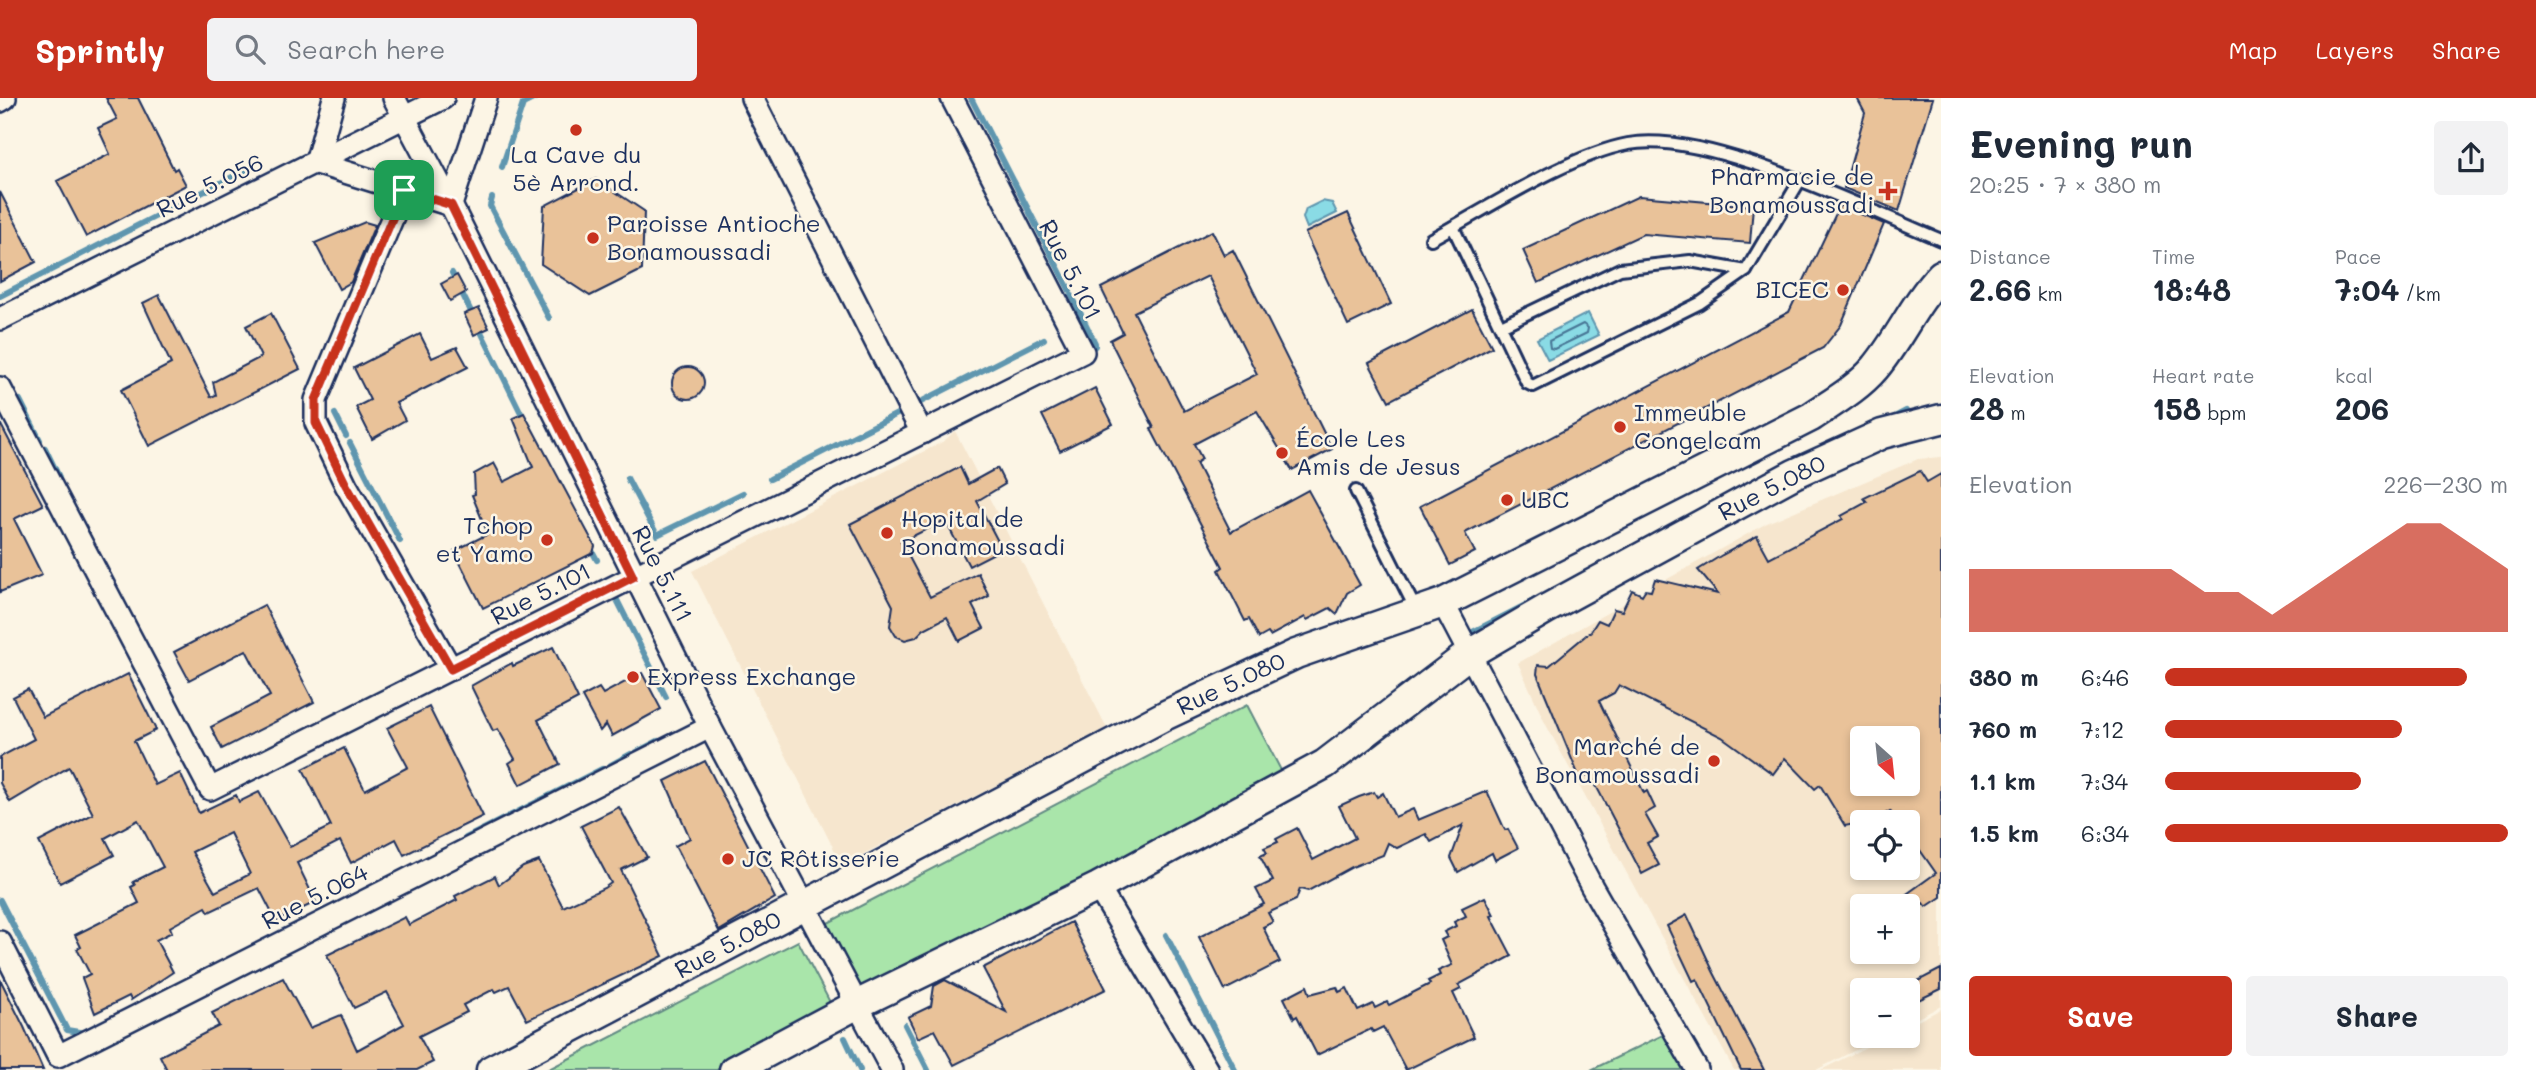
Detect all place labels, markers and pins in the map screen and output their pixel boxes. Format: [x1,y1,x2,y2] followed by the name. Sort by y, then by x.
[568,122,584,138] marker: La Cave du 5è Arrond.
[511,138,641,197] place label: La Cave du 5è Arrond.
[374,160,434,220] pin
[1709,160,1874,219] place label: Pharmacie de Bonamoussadi
[1880,183,1896,199] marker: Pharmacie de Bonamoussadi
[607,207,821,266] place label: Paroisse Antioche Bonamoussadi
[585,230,601,246] marker: Paroisse Antioche Bonamoussadi
[1756,273,1829,304] place label: BICEC
[1835,282,1851,298] marker: BICEC
[1634,396,1762,455] place label: Immeuble Congelcam
[1612,419,1628,435] marker: Immeuble Congelcam
[1296,422,1461,481] place label: École Les Amis de Jesus
[1274,445,1290,461] marker: École Les Amis de Jesus
[1521,483,1569,514] place label: UBC
[1499,492,1515,508] marker: UBC
[901,502,1066,561] place label: Hopital de Bonamoussadi
[436,509,533,568] place label: Tchop et Yamo
[879,525,895,541] marker: Hopital de Bonamoussadi
[539,532,555,548] marker: Tchop et Yamo
[647,660,856,691] place label: Express Exchange
[625,669,641,685] marker: Express Exchange
[1535,730,1700,789] place label: Marché de Bonamoussadi
[1706,753,1722,769] marker: Marché de Bonamoussadi
[742,842,900,873] place label: JC Rôtisserie
[720,851,736,867] marker: JC Rôtisserie

